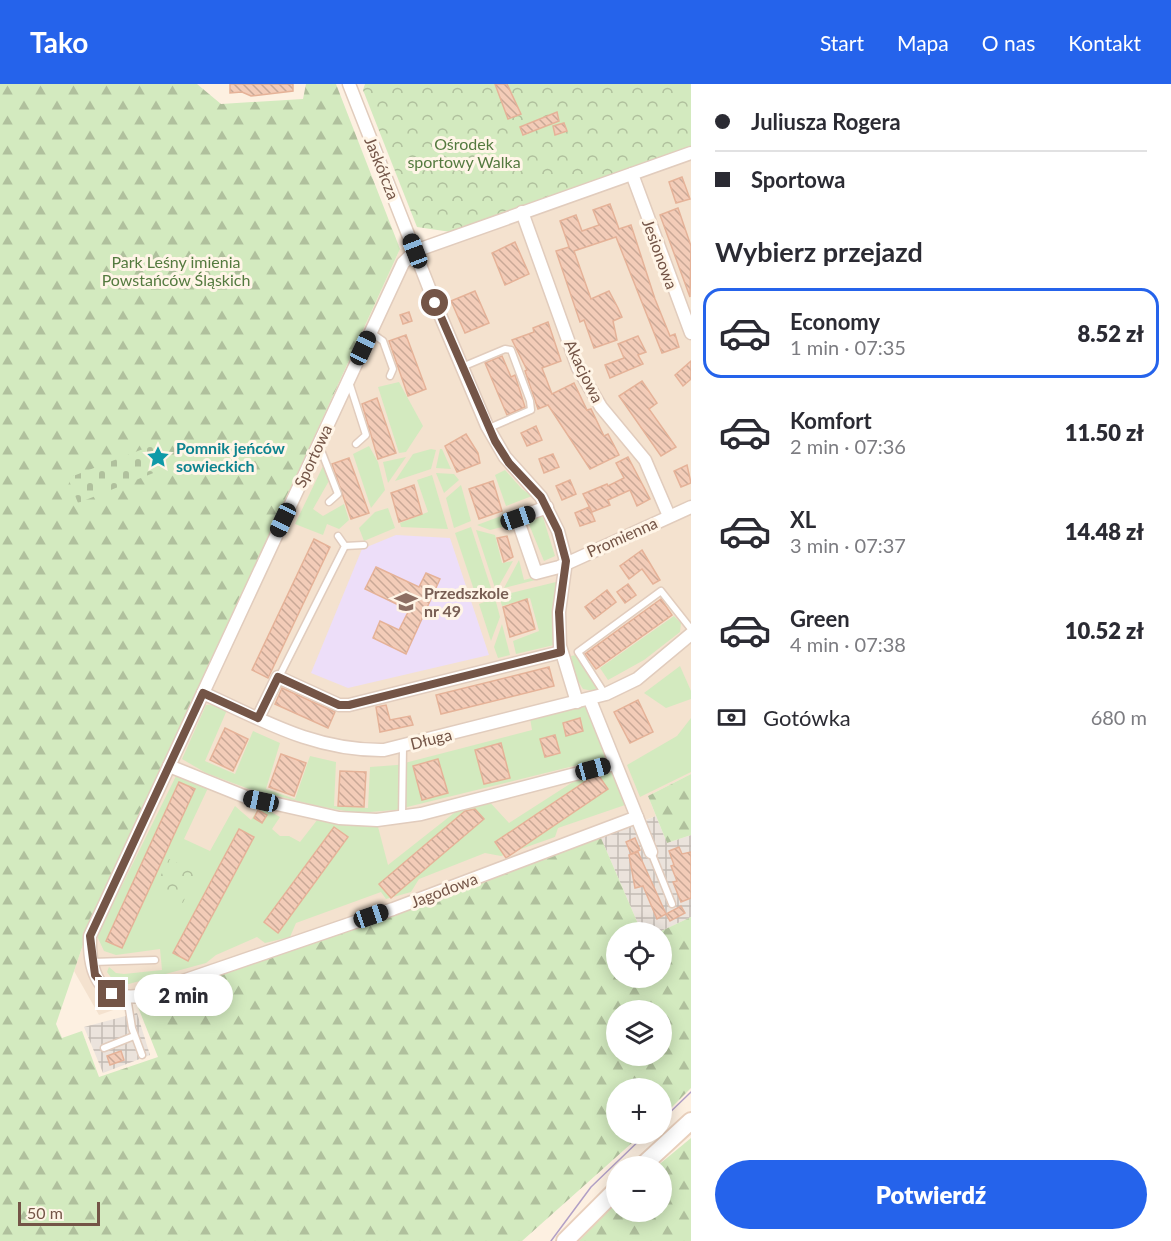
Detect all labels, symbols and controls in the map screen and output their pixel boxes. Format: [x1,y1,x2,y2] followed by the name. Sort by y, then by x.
[30,25,88,59] text: Tako
[820,30,864,55] text: Start
[897,30,949,55] text: Mapa
[982,30,1035,55] text: O nas
[1068,30,1141,55] text: Kontakt
[751,108,901,135] text: Juliusza Rogera
[361,134,404,202] street label: Jaskółcza
[407,134,521,171] park label: Ośrodek sportowy Walka
[751,166,845,193] text: Sportowa
[639,216,682,291] street label: Jesionowa
[400,231,430,271] car
[715,235,923,268] text: Wybierz przejazd
[102,252,250,289] park label: Park Leśny imienia Powstańców Śląskich
[421,289,448,316] route start
[718,306,772,360] icon: car
[790,308,880,335] text: Economy
[1077,320,1144,347] text: 8.52 zł
[347,328,379,368] car
[790,335,906,359] text: 1 min · 07:35
[561,336,608,405] street label: Akacjowa
[718,405,772,459] icon: car
[790,407,872,434] text: Komfort
[1065,419,1144,446] text: 11.50 zł
[290,421,335,490] street label: Sportowa
[790,434,906,458] text: 2 min · 07:36
[176,438,285,475] place label: Pomnik jeńców sowieckich
[145,444,171,470] place icon: Pomnik jeńców sowieckich
[267,500,299,540] car
[498,504,538,532] car
[718,504,772,558] icon: car
[790,506,816,533] text: XL
[584,513,660,561] street label: Promienna
[1065,518,1144,545] text: 14.48 zł
[790,533,906,557] text: 3 min · 07:37
[424,583,509,620] place label: Przedszkole nr 49
[393,589,419,615] school or university icon: Przedszkole nr 49
[718,603,772,657] icon: car
[790,605,850,632] text: Green
[1065,617,1144,644] text: 10.52 zł
[790,632,906,656] text: 4 min · 07:38
[715,701,748,734] icon: cash
[763,704,851,731] text: Gotówka
[1091,705,1147,729] text: 680 m
[408,724,454,753] street label: Długa
[573,756,613,782] car
[242,788,280,814] car
[408,868,480,911] street label: Jagodowa
[351,902,391,930] car
[606,922,672,1222] map controls
[606,922,672,988] button: locate
[133,973,232,1015] callout: 2 min
[98,980,125,1007] route end
[159,983,208,1007] text: 2 min
[606,1000,672,1066] button: layers
[606,1078,672,1144] button: +
[606,1156,672,1222] button: −
[715,1160,1147,1229] button: Potwierdź
[18,1199,100,1226] scale bar
[27,1203,63,1222] text: 50 m

